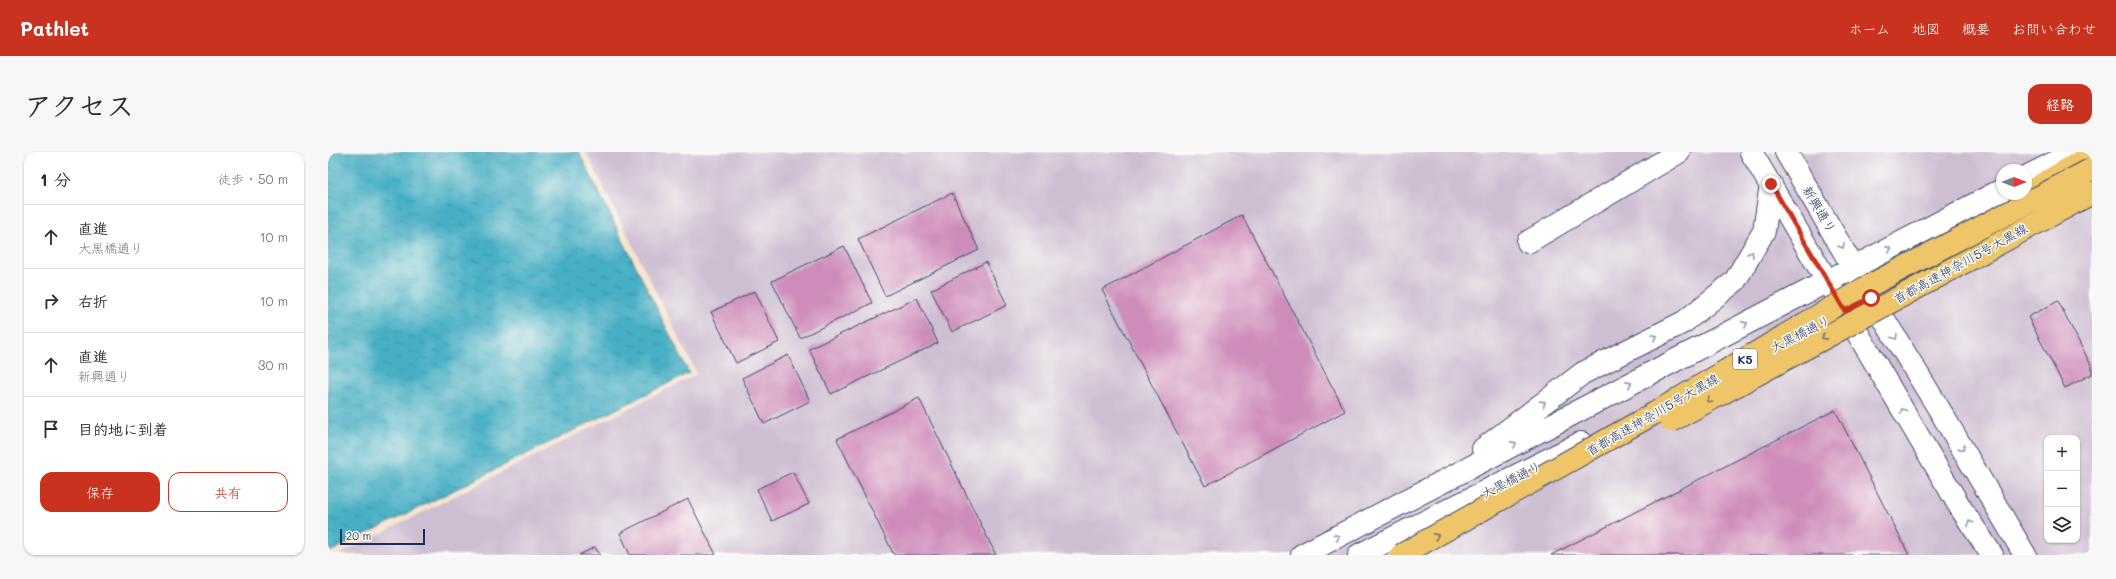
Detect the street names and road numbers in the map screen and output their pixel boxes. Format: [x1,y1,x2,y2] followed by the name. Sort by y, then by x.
[1799,182,1841,236] street label: 新興通り
[1890,219,2031,307] street label: 首都高速神奈川5号大黒線
[1767,311,1833,355] street label: 大黒橋通り
[1733,349,1757,369] road number: K5
[1583,368,1722,459] street label: 首都高速神奈川5号大黒線
[1478,457,1544,501] street label: 大黒橋通り

